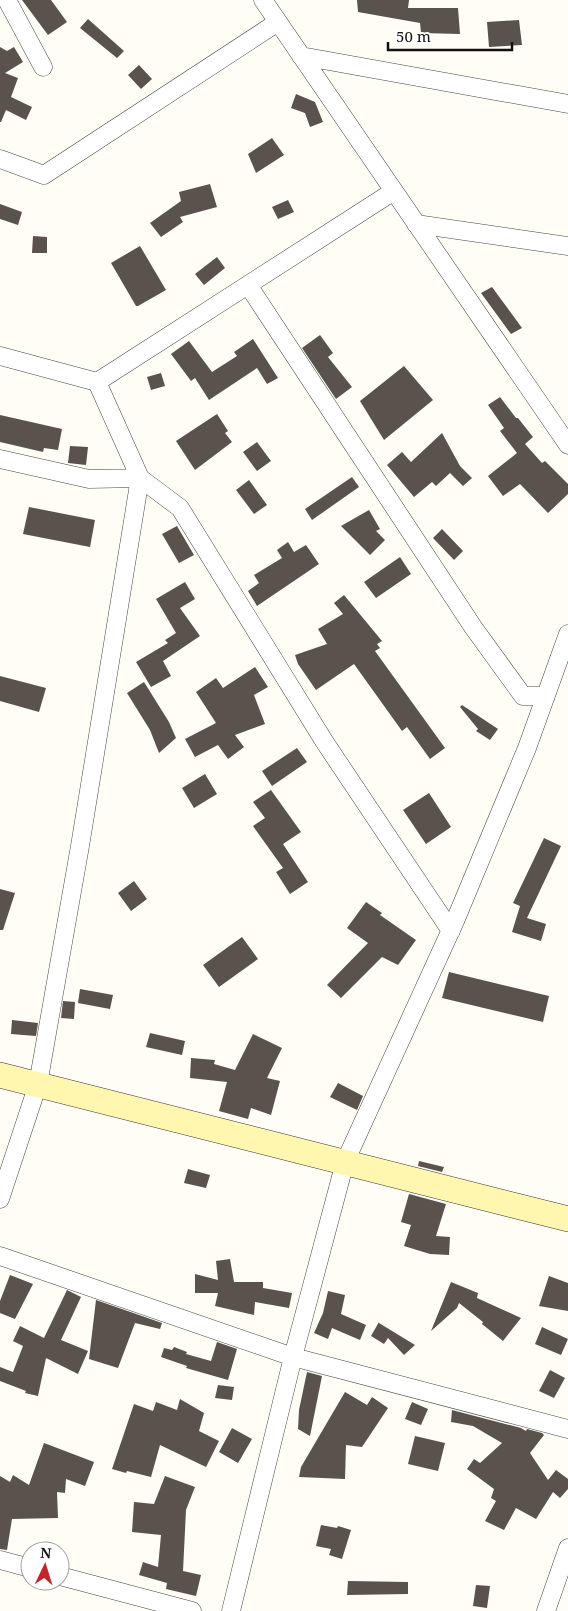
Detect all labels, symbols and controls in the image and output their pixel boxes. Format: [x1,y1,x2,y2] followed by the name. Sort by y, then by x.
[388,20,512,52] scale bar
[396,26,431,46] text: 50 m
[20,1541,70,1591] north arrow
[40,1543,52,1562] text: N

